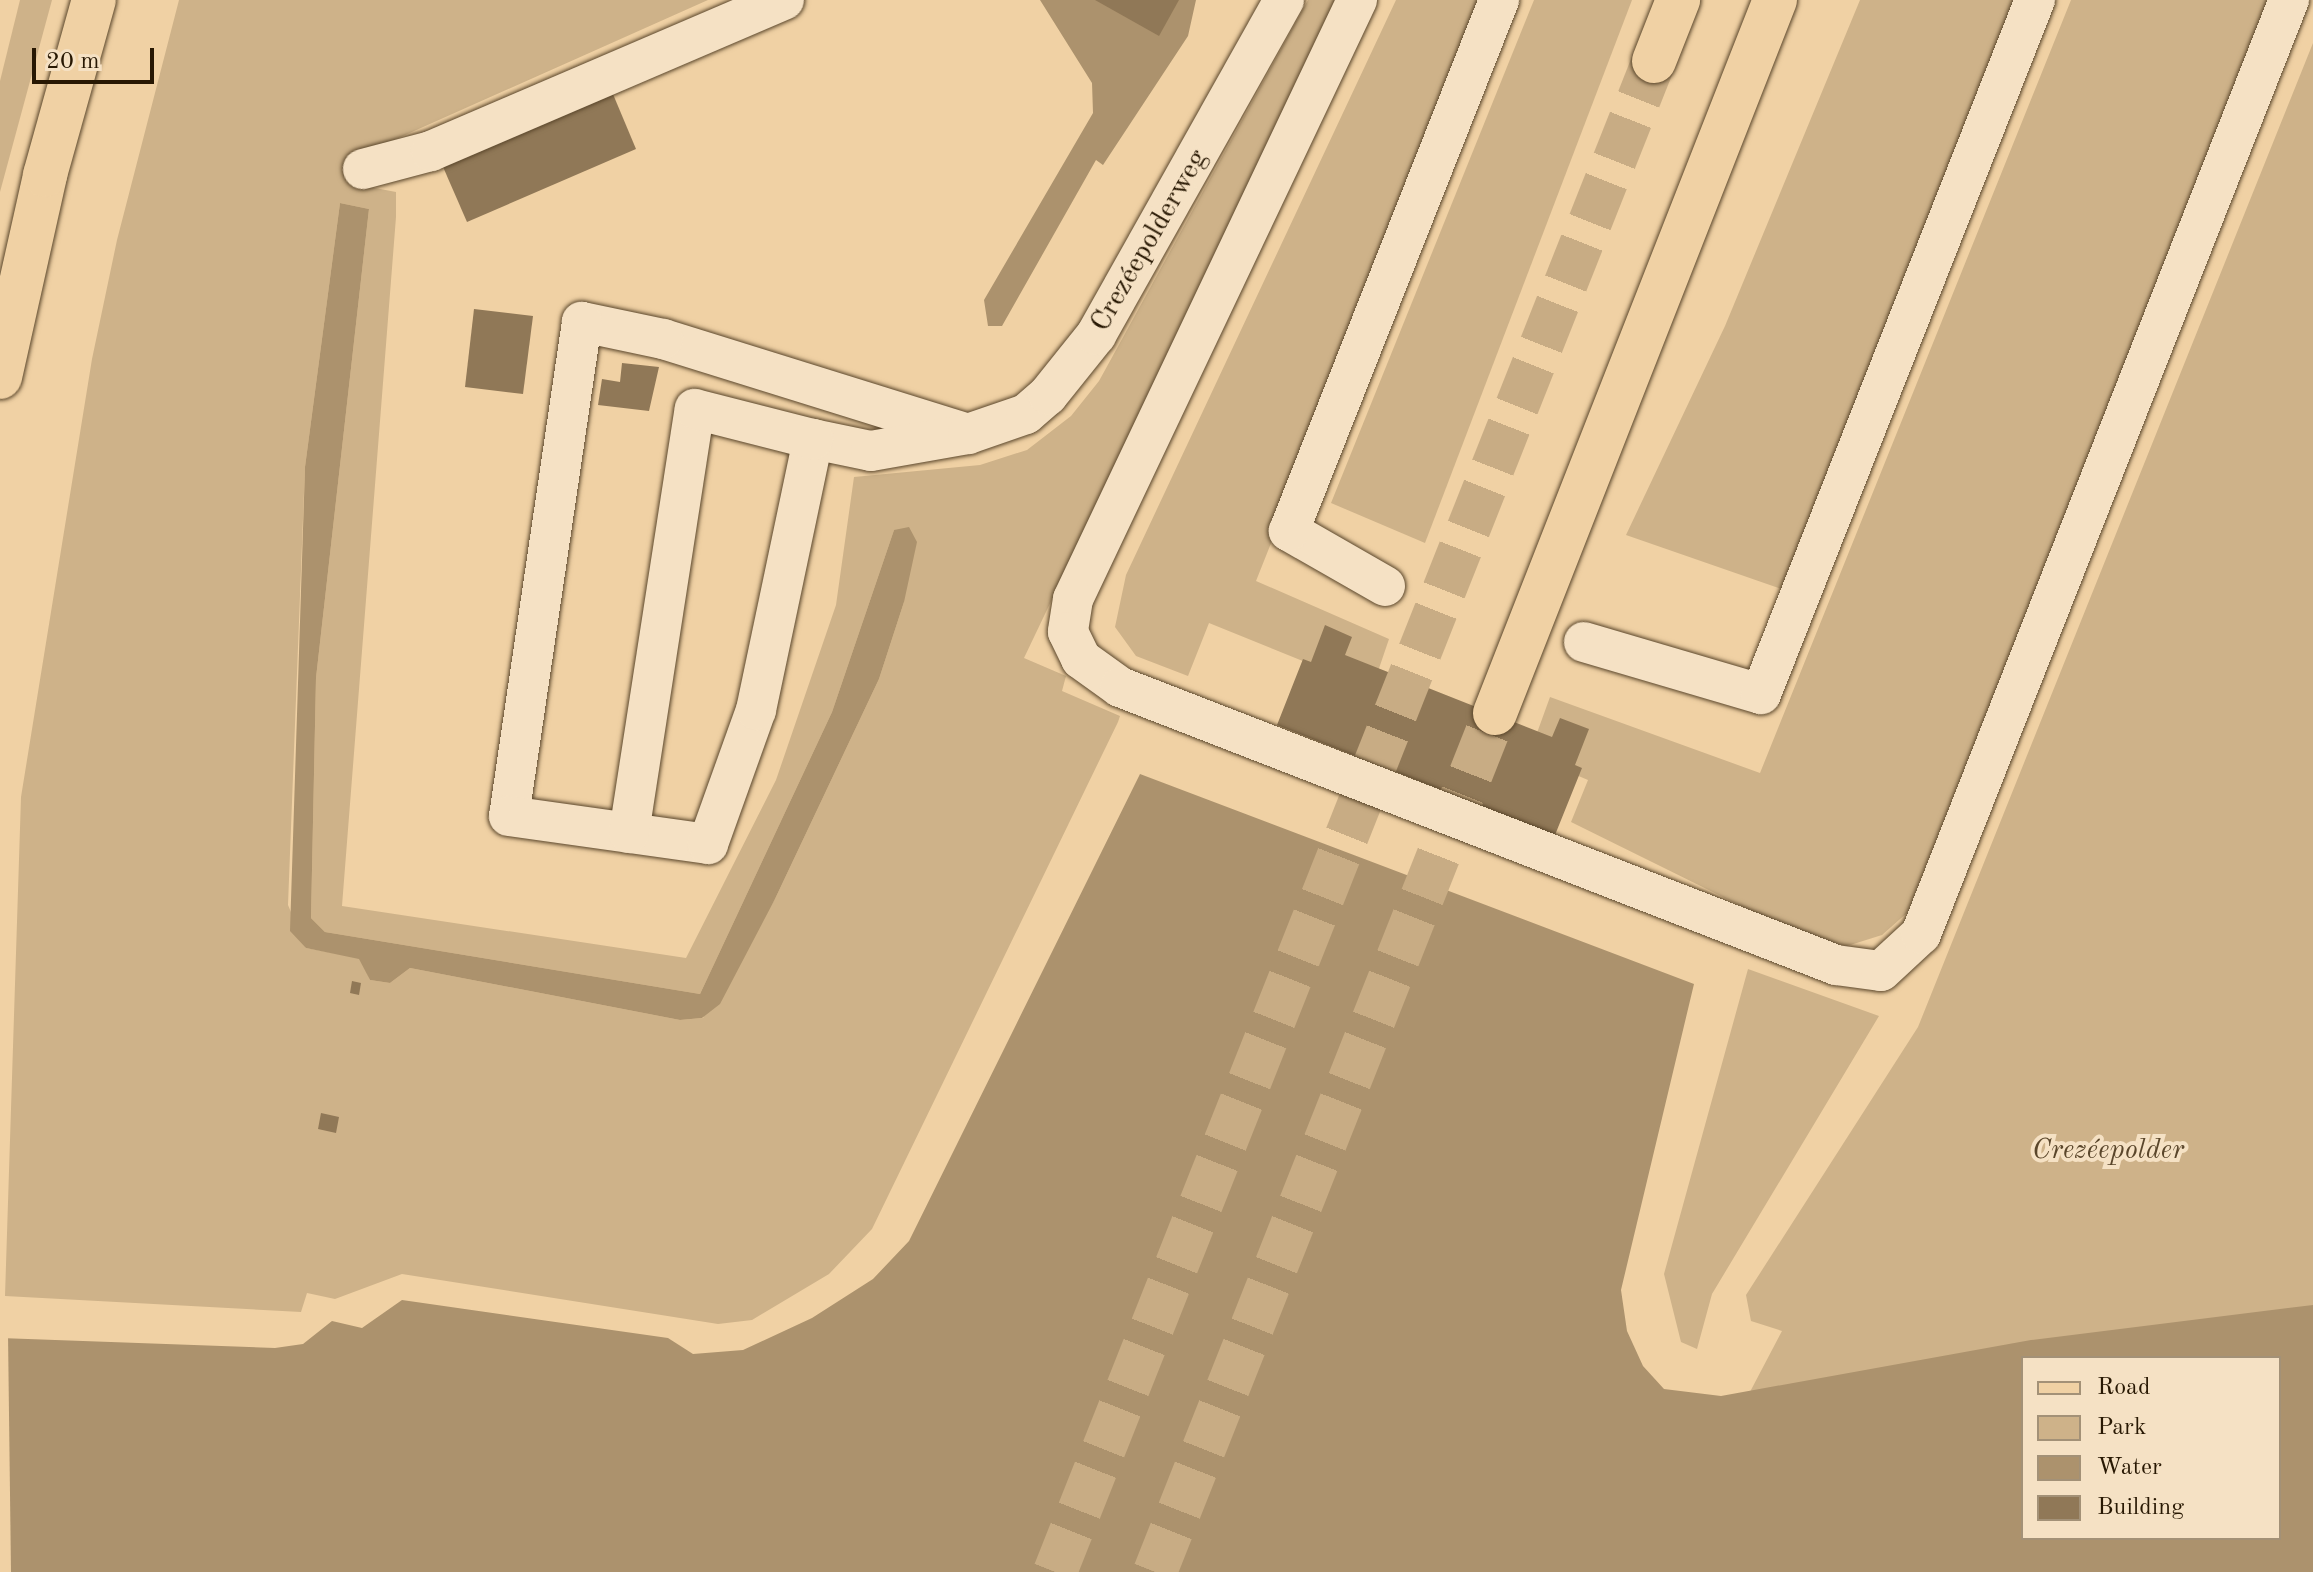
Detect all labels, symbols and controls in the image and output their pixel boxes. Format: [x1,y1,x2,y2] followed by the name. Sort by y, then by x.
[36,32,158,82] scale bar
[46,50,100,74] text: 20 m
[1084,144,1216,338] street label: Crezéepolderweg
[2032,1134,2184,1168] park label: Crezéepolder
[2021,1356,2281,1540] legend
[2097,1376,2150,1400] text: Road
[2097,1416,2146,1440] text: Park
[2097,1456,2162,1480] text: Water
[2097,1496,2184,1520] text: Building

